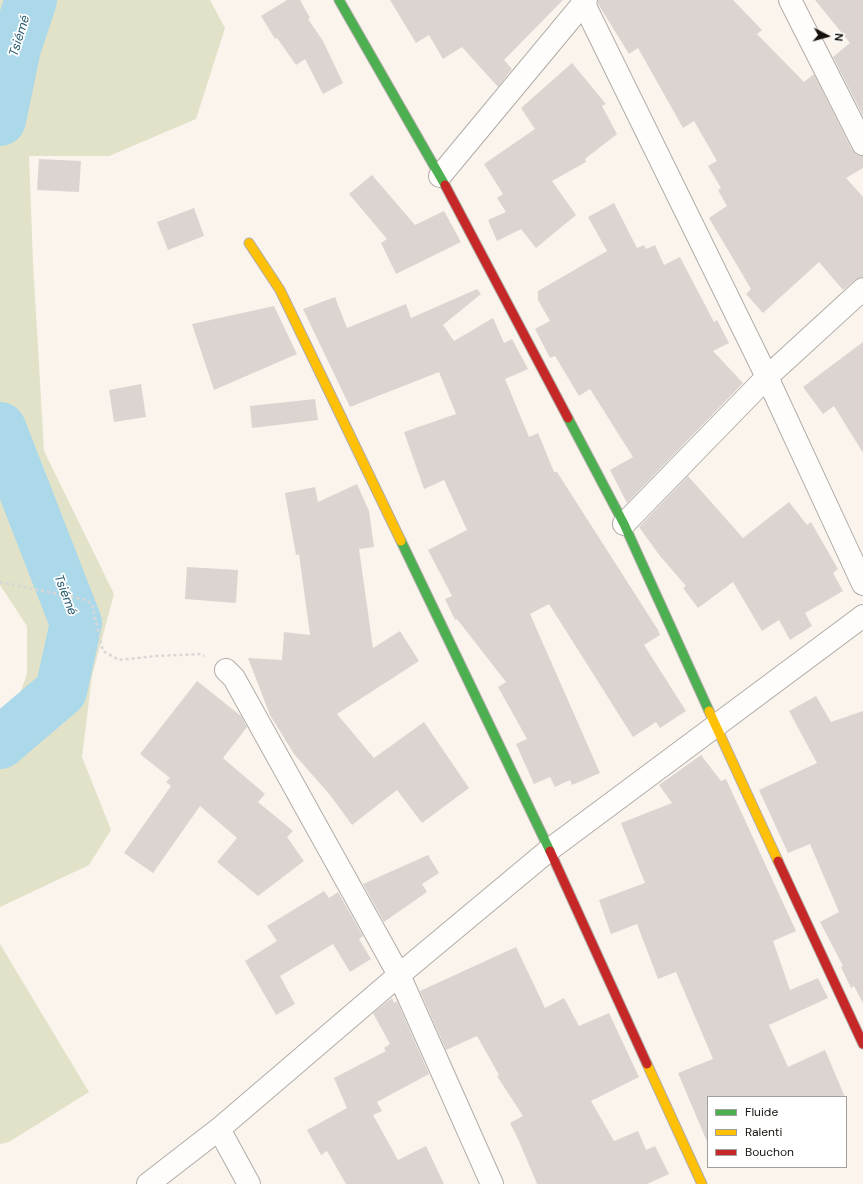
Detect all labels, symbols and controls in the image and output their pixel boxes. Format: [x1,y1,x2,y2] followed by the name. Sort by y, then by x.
[6,13,34,59] water label: Tsiémé
[807,16,847,56] north arrow
[832,33,846,42] text: N
[50,572,80,618] water label: Tsiémé
[707,1096,847,1168] legend
[745,1104,778,1120] text: Fluide
[745,1124,782,1140] text: Ralenti
[745,1144,794,1160] text: Bouchon

